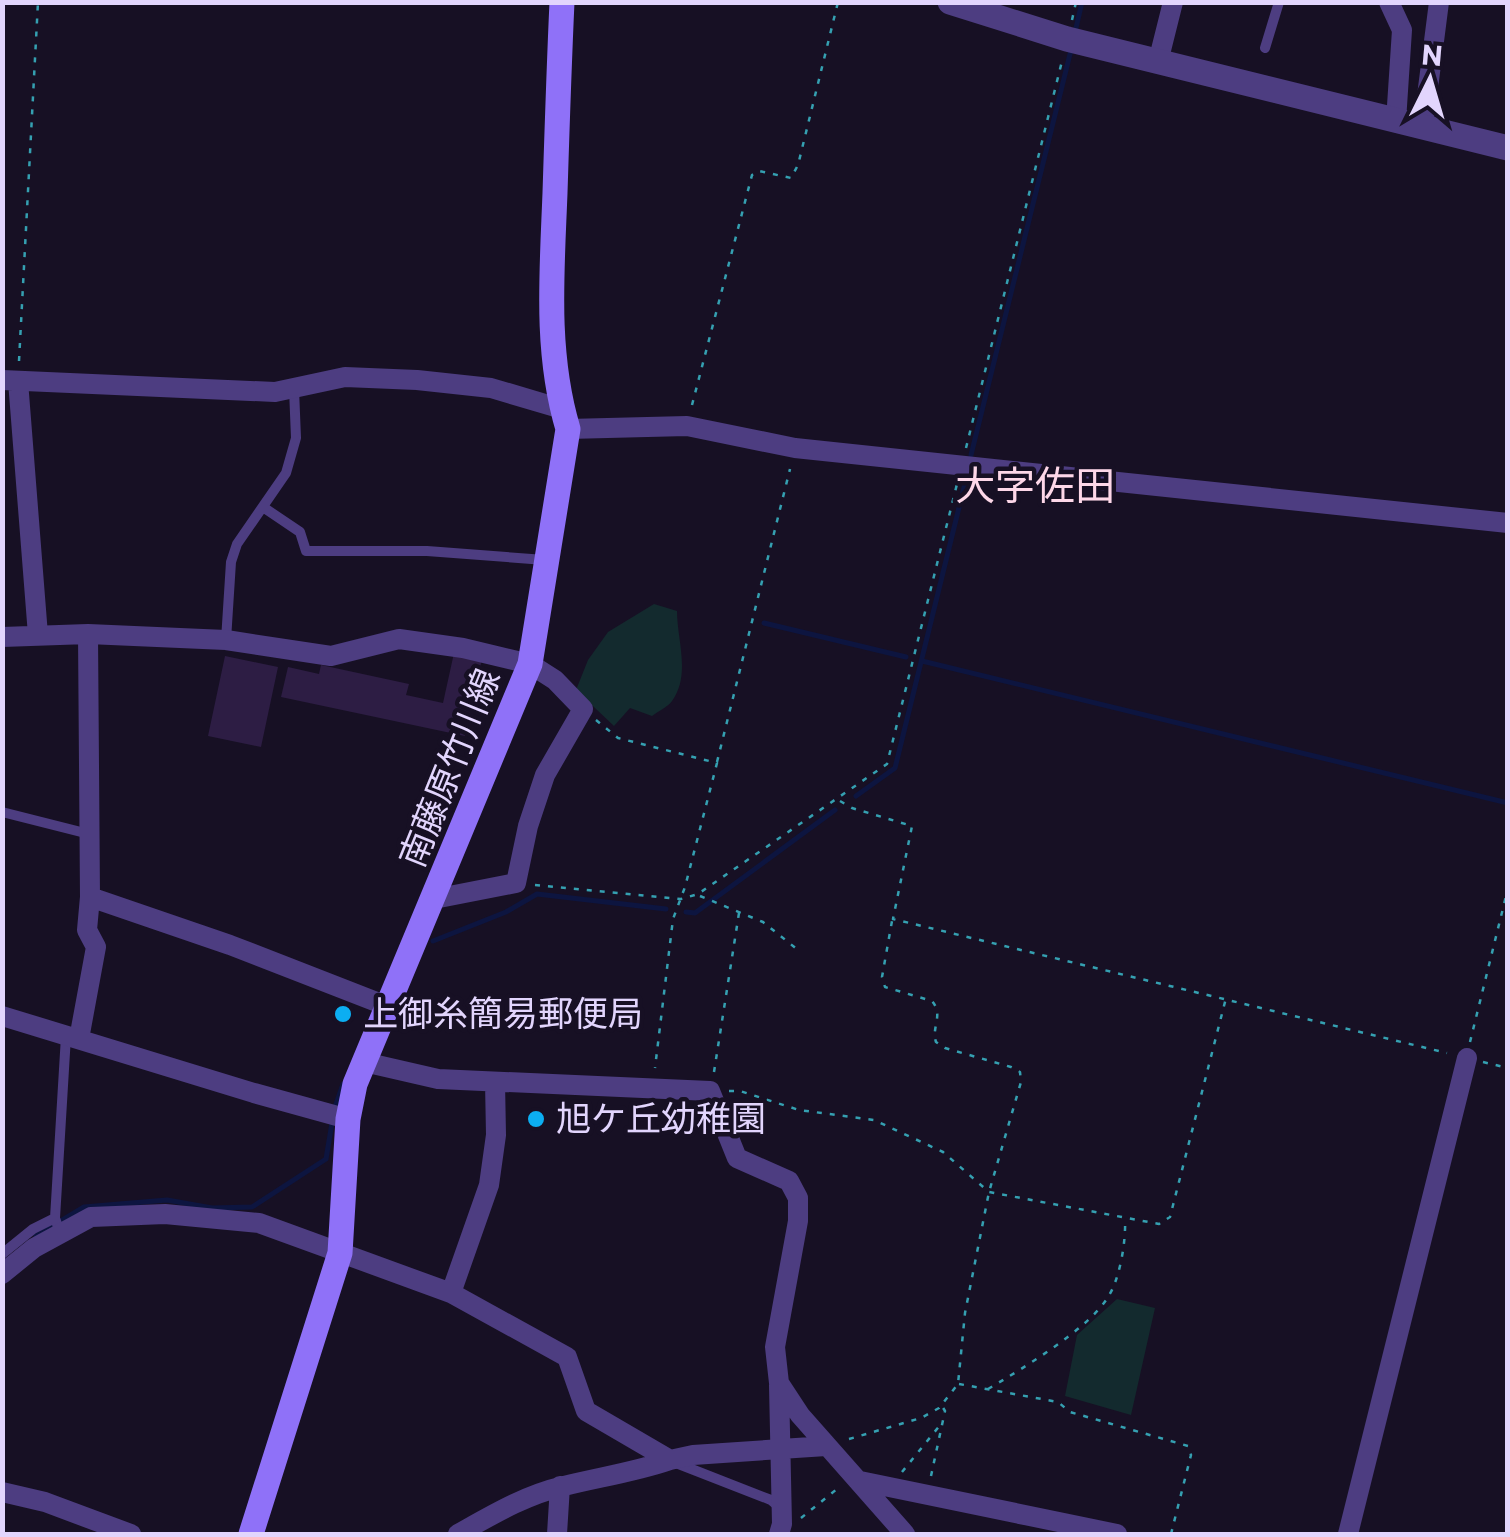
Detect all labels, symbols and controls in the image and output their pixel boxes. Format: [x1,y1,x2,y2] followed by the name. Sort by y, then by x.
[1380,30,1480,130] north arrow
[1420,36,1444,72] text: N
[955,459,1115,508] district label: 大字佐田
[388,662,507,872] street label: 南藤原竹川線
[363,990,643,1033] place label: 上御糸簡易郵便局
[332,1003,354,1025] marker: 上御糸簡易郵便局
[556,1095,766,1138] place label: 旭ケ丘幼稚園
[525,1108,547,1130] marker: 旭ケ丘幼稚園

